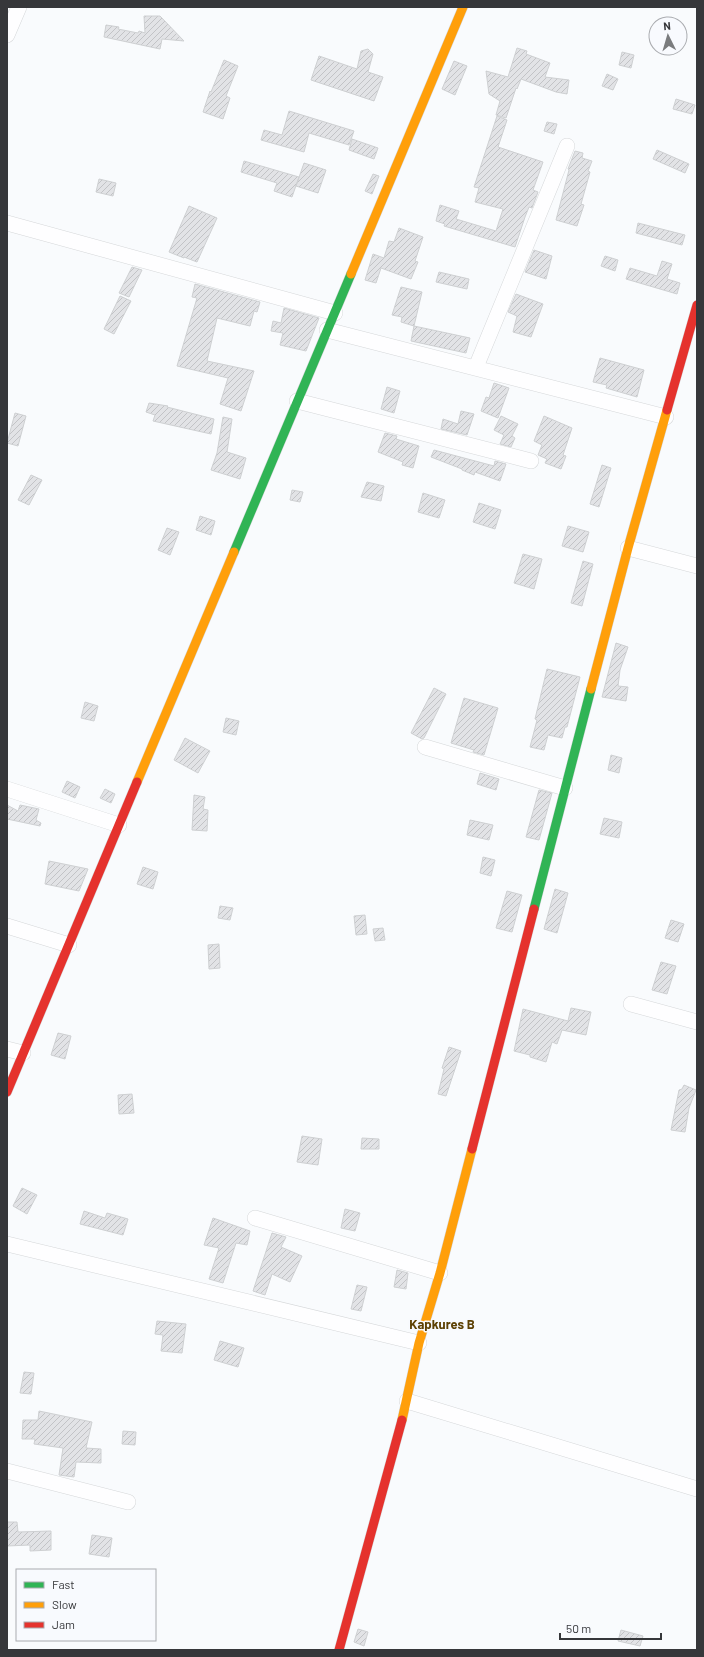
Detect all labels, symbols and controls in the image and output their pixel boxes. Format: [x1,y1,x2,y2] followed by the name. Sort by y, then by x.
[648,16,688,56] north arrow
[663,19,671,32] text: N
[409,1316,475,1332] district label: Kapkures B
[16,1569,156,1641] legend
[52,1577,75,1591] text: Fast
[52,1597,77,1611] text: Slow
[560,1615,661,1641] scale bar
[52,1617,75,1631] text: Jam
[566,1621,591,1635] text: 50 m

